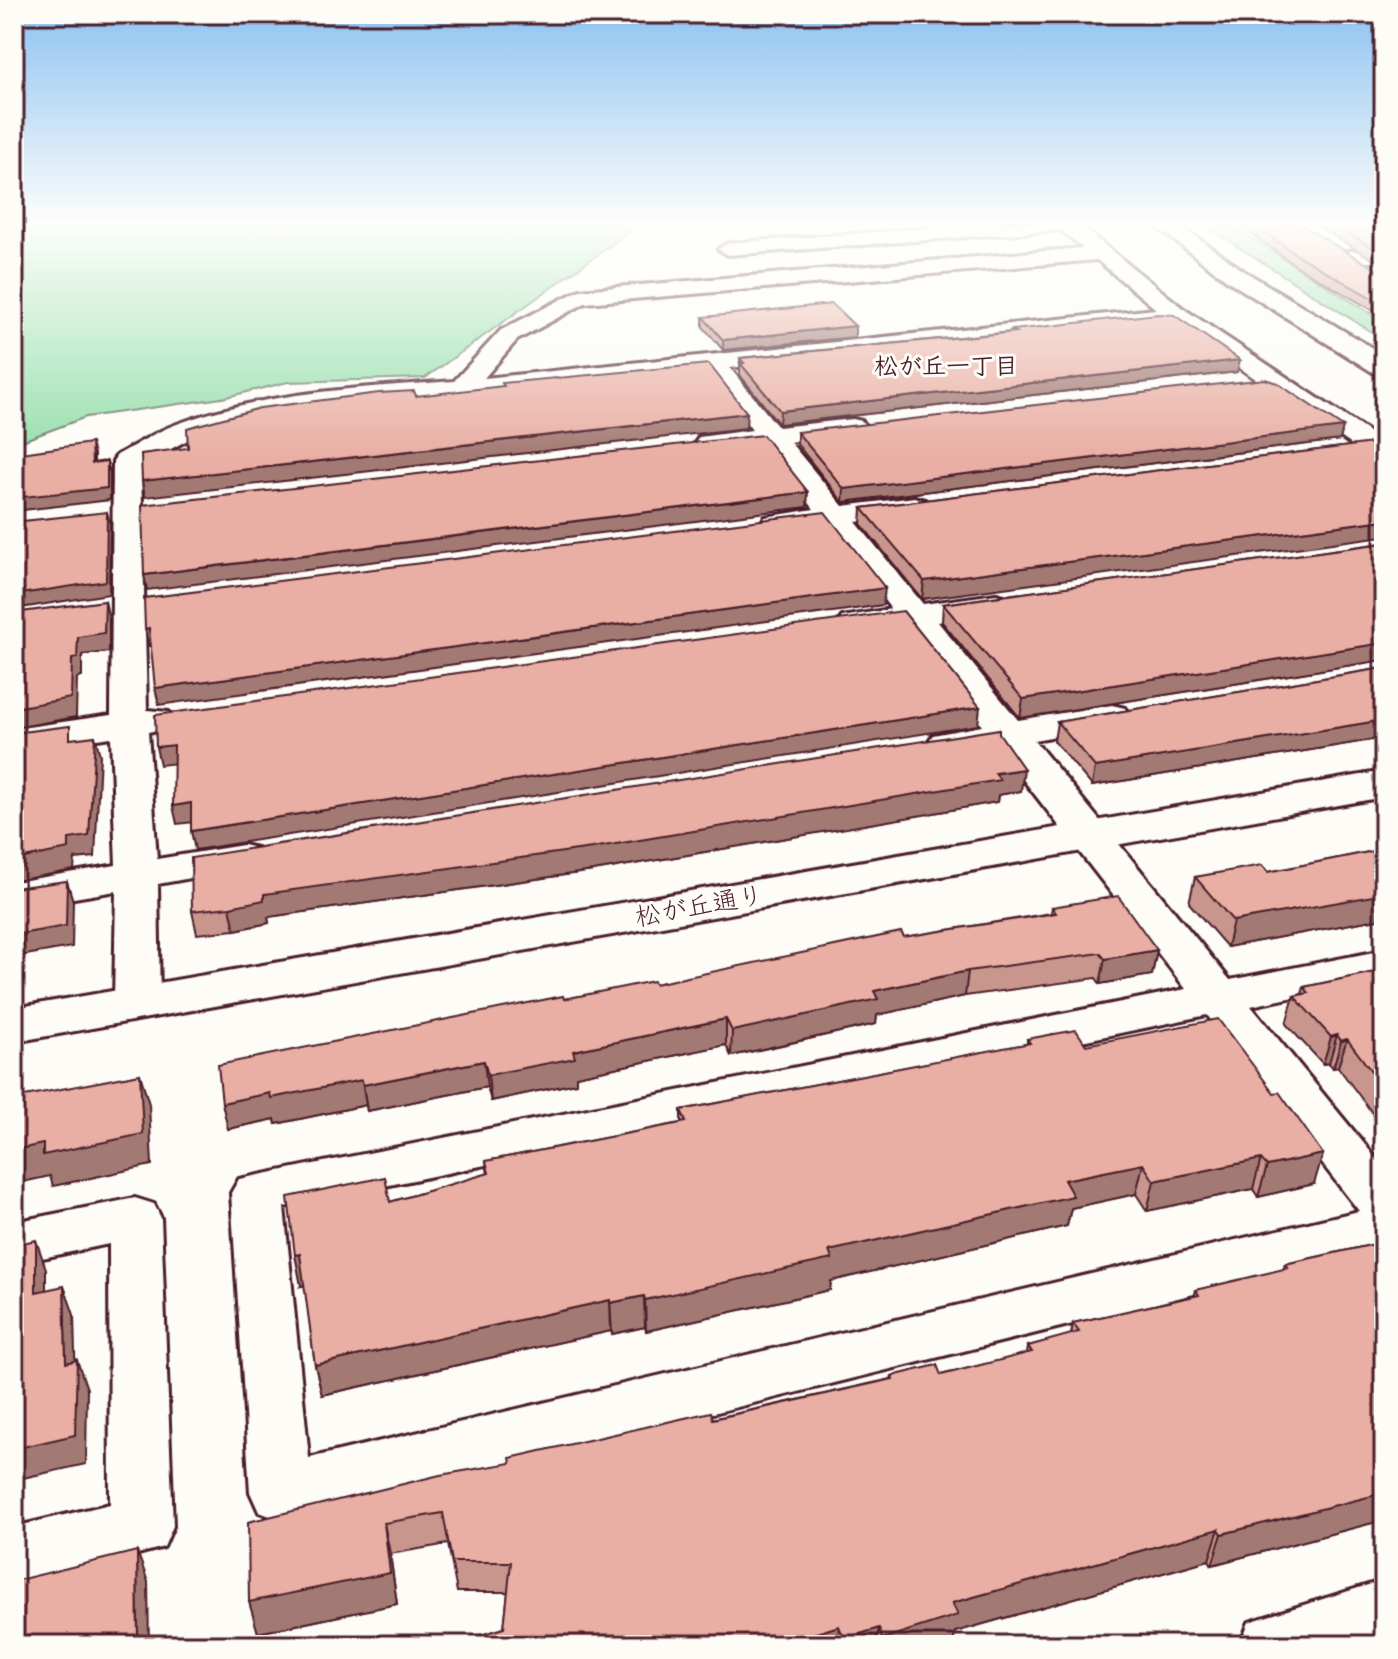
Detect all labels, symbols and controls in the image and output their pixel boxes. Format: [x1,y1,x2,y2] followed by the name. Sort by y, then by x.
[874,346,1018,382] district label: 松が丘一丁目
[632,874,766,934] street label: 松が丘通り

